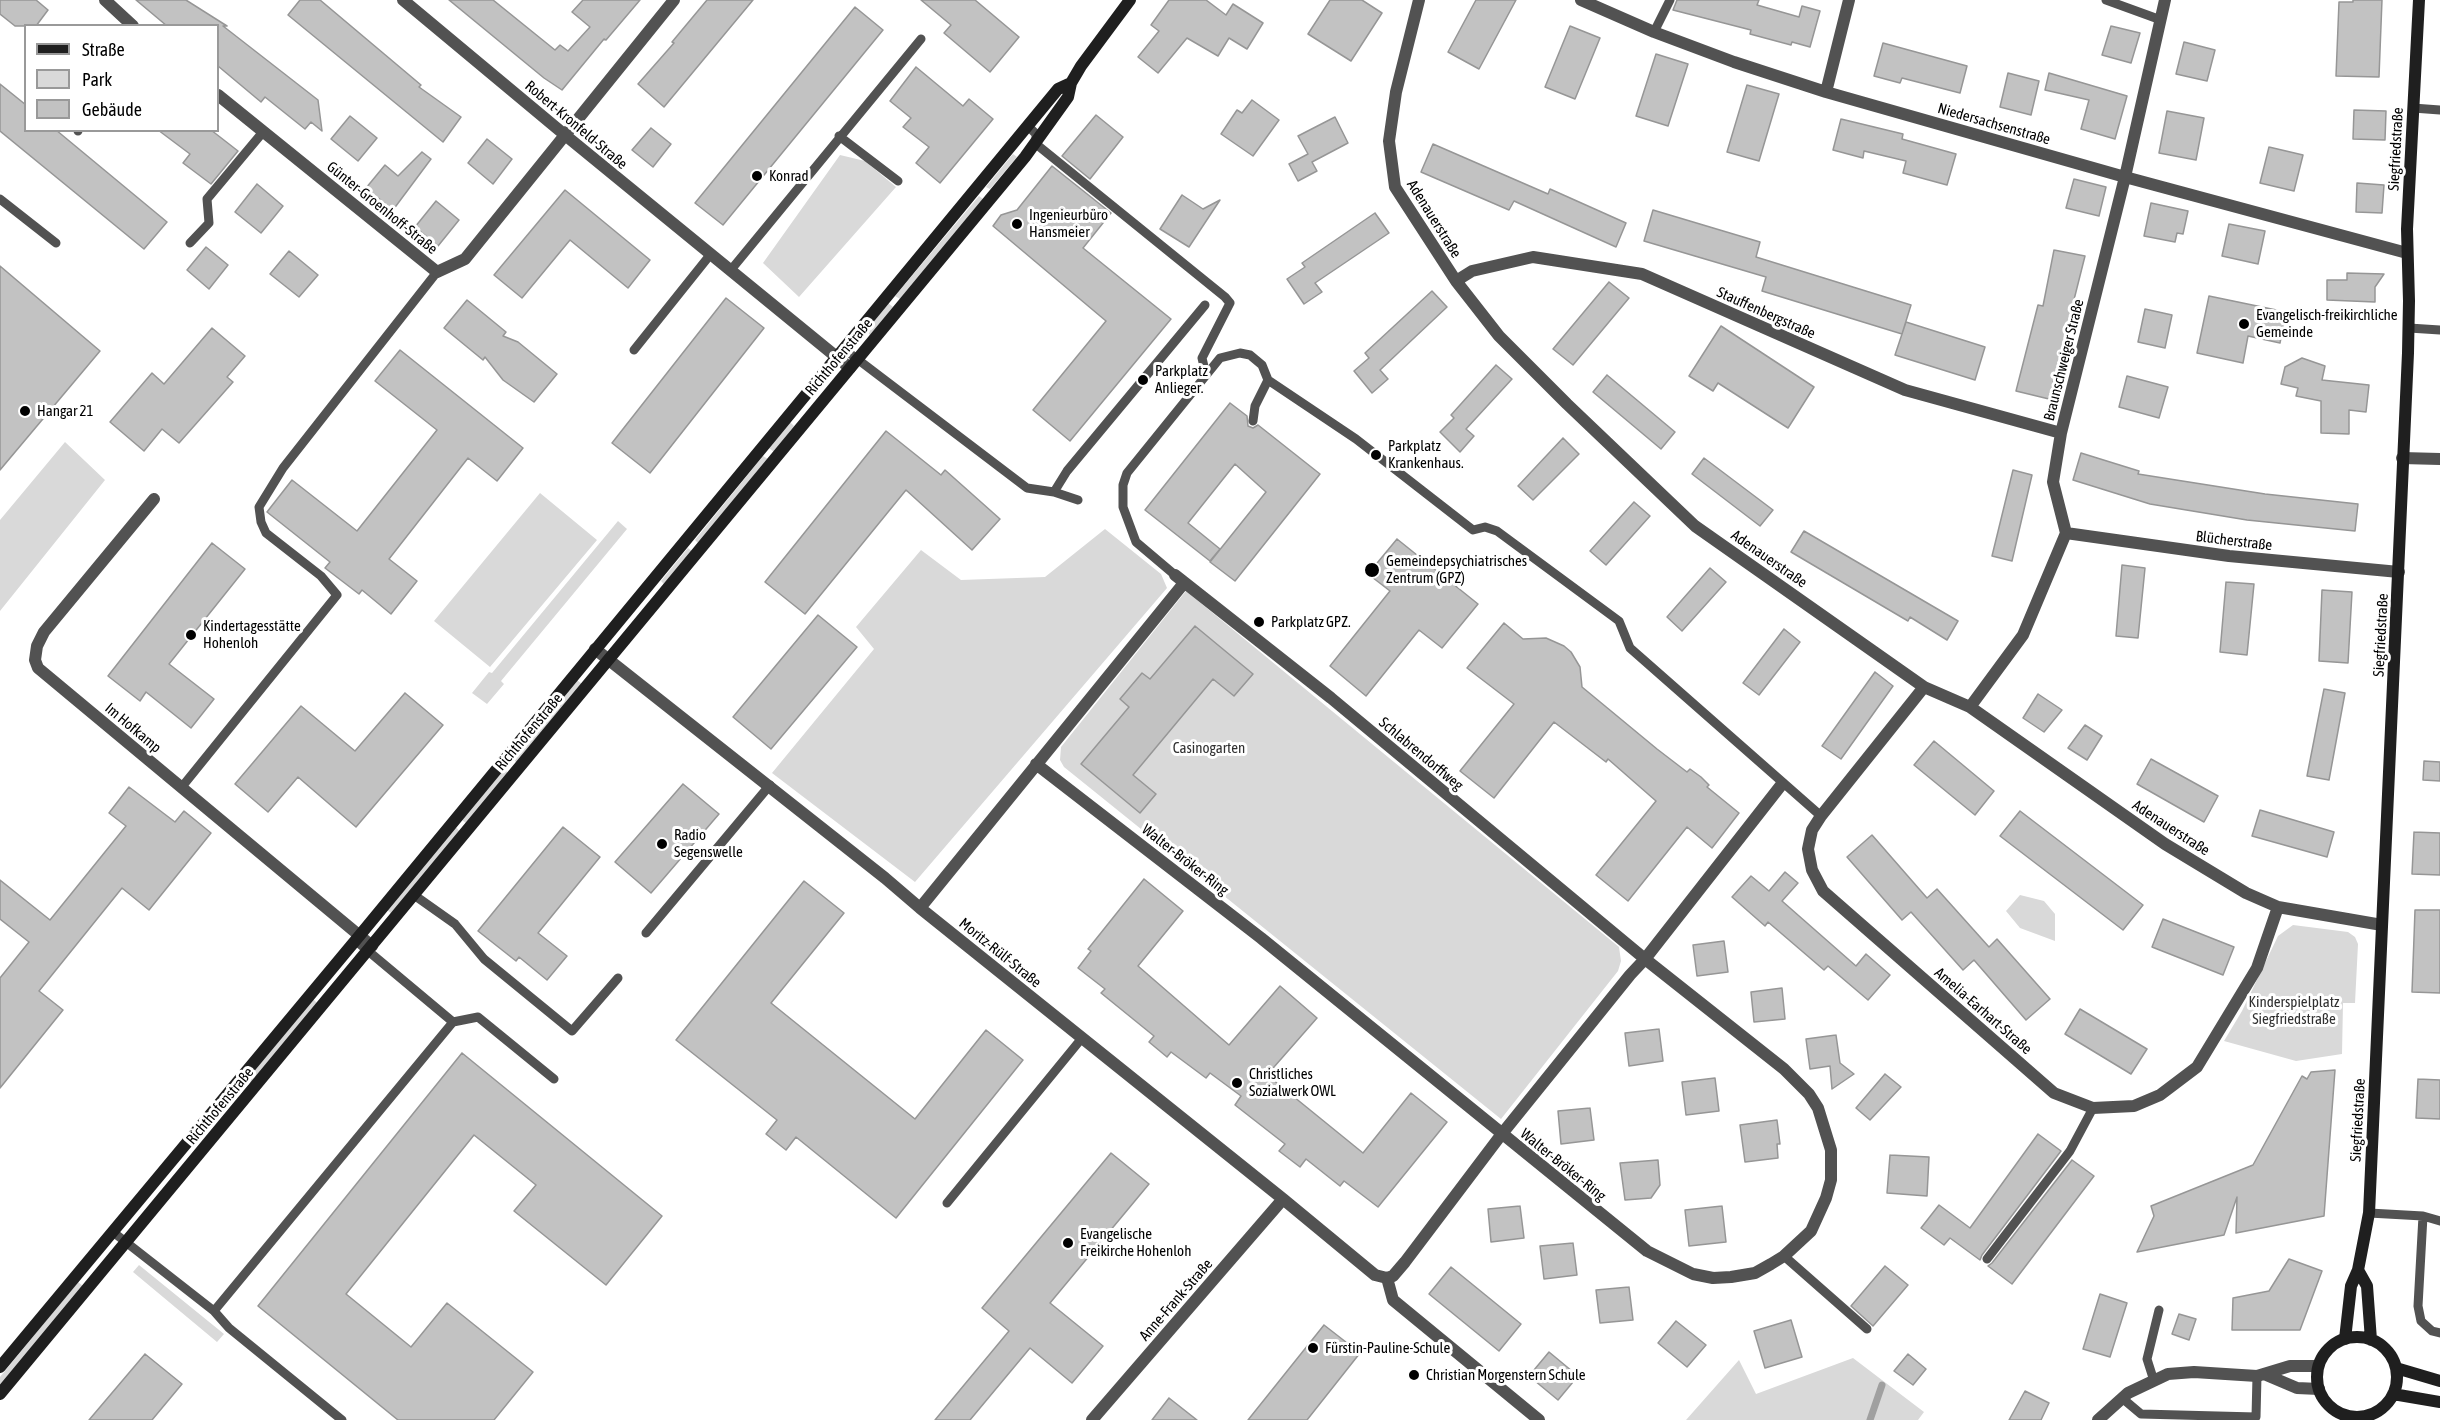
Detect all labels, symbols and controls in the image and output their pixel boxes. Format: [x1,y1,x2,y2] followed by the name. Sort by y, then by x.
[24,24,219,132] legend
[82,39,125,60] text: Straße
[82,69,112,90] text: Park
[521,77,631,173] street label: Robert-Kronfeld-Straße
[82,99,142,120] text: Gebäude
[1936,99,2052,149] street label: Niedersachsenstraße
[2385,107,2407,191] street label: Siegfriedstraße
[323,158,441,258] street label: Günter-Groenhoff-Straße
[769,167,809,185] place label: Konrad
[750,169,764,183] marker: Konrad
[1403,177,1465,261] street label: Adenauerstraße
[1029,206,1108,241] place label: Ingenieurbüro Hansmeier
[1010,217,1024,231] marker: Ingenieurbüro Hansmeier
[1714,283,1818,343] street label: Stauffenbergstraße
[2040,297,2088,423] street label: Braunschweiger Straße
[2256,306,2398,341] place label: Evangelisch-freikirchliche Gemeinde
[802,315,876,399] street label: Richthofenstraße
[2237,317,2251,331] marker: Evangelisch-freikirchliche Gemeinde
[1155,362,1208,397] place label: Parkplatz Anlieger.
[1136,373,1150,387] marker: Parkplatz Anlieger.
[37,402,94,420] place label: Hangar 21
[18,404,32,418] marker: Hangar 21
[1388,437,1464,472] place label: Parkplatz Krankenhaus.
[1369,448,1383,462] marker: Parkplatz Krankenhaus.
[1728,526,1810,592] street label: Adenauerstraße
[2195,527,2273,555] street label: Blücherstraße
[1386,552,1527,587] place label: Gemeindepsychiatrisches Zentrum (GPZ)
[1363,561,1381,579] marker: Gemeindepsychiatrisches Zentrum (GPZ)
[2370,593,2392,677] street label: Siegfriedstraße
[1271,613,1351,631] place label: Parkplatz GPZ.
[1252,615,1266,629] marker: Parkplatz GPZ.
[203,617,301,652] place label: Kindertagesstätte Hohenloh
[184,628,198,642] marker: Kindertagesstätte Hohenloh
[492,690,566,774] street label: Richthofenstraße
[101,699,165,757] street label: Im Hofkamp
[1375,714,1467,794] street label: Schlabrendorffweg
[1173,739,1245,757] park label: Casinogarten
[2129,796,2213,860] street label: Adenauerstraße
[1138,821,1232,899] street label: Walter-Bröker-Ring
[674,826,743,861] place label: Radio Segenswelle
[655,837,669,851] marker: Radio Segenswelle
[955,914,1045,992] street label: Moritz-Rülf-Straße
[1931,964,2035,1058] street label: Amelia-Earhart-Straße
[2249,993,2339,1028] park label: Kinderspielplatz Siegfriedstraße
[183,1064,257,1148] street label: Richthofenstraße
[1249,1065,1336,1100] place label: Christliches Sozialwerk OWL
[1230,1076,1244,1090] marker: Christliches Sozialwerk OWL
[2347,1078,2369,1162] street label: Siegfriedstraße
[1517,1125,1609,1205] street label: Walter-Bröker-Ring
[1080,1225,1191,1260] place label: Evangelische Freikirche Hohenloh
[1061,1236,1075,1250] marker: Evangelische Freikirche Hohenloh
[1136,1255,1216,1345] street label: Anne-Frank-Straße
[1325,1339,1450,1357] place label: Fürstin-Pauline-Schule
[1306,1341,1320,1355] marker: Fürstin-Pauline-Schule
[1426,1366,1586,1384] place label: Christian Morgenstern Schule
[1407,1368,1421,1382] marker: Christian Morgenstern Schule

